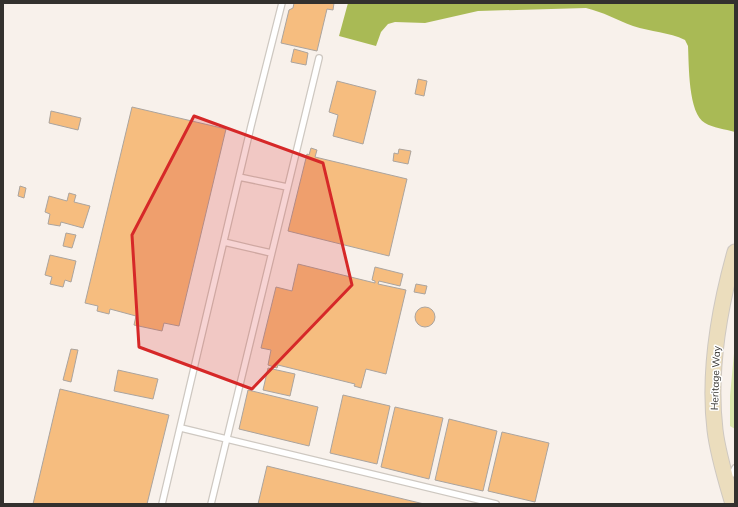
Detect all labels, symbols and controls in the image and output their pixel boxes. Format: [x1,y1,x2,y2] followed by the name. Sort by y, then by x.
[708,345,723,410] street label: Heritage Way

